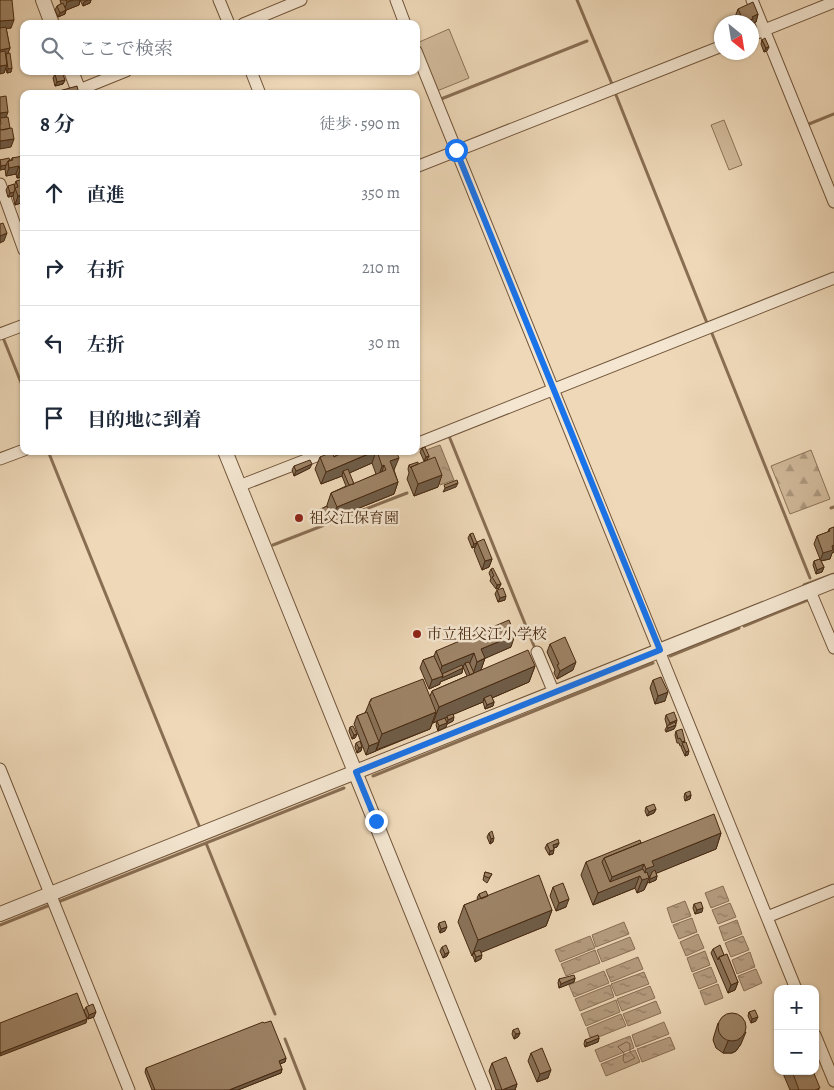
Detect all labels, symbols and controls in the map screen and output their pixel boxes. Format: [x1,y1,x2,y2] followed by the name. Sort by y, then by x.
[714,15,759,60] north arrow
[20,20,420,75] search box
[38,34,66,62] icon: search
[78,36,173,62] text: ここで検索
[40,110,75,138] text: 8 分
[319,113,400,135] text: 徒歩 · 590 m
[445,139,468,162] route start
[40,179,68,207] icon: ahead
[87,182,125,208] text: 直進
[361,182,400,204] text: 350 m
[40,254,68,282] icon: right
[87,257,125,283] text: 右折
[362,257,400,279] text: 210 m
[40,329,68,357] icon: left
[87,332,125,358] text: 左折
[368,332,400,354] text: 30 m
[40,404,68,432] icon: arrive
[87,407,201,433] text: 目的地に到着
[309,508,399,528] place label: 祖父江保育園
[293,512,305,524] marker: 祖父江保育園
[427,624,547,644] place label: 市立祖父江小学校
[411,628,423,640] marker: 市立祖父江小学校
[365,810,388,833] route end
[774,985,819,1075] map controls
[774,985,819,1030] button: +
[774,1030,819,1075] button: −

